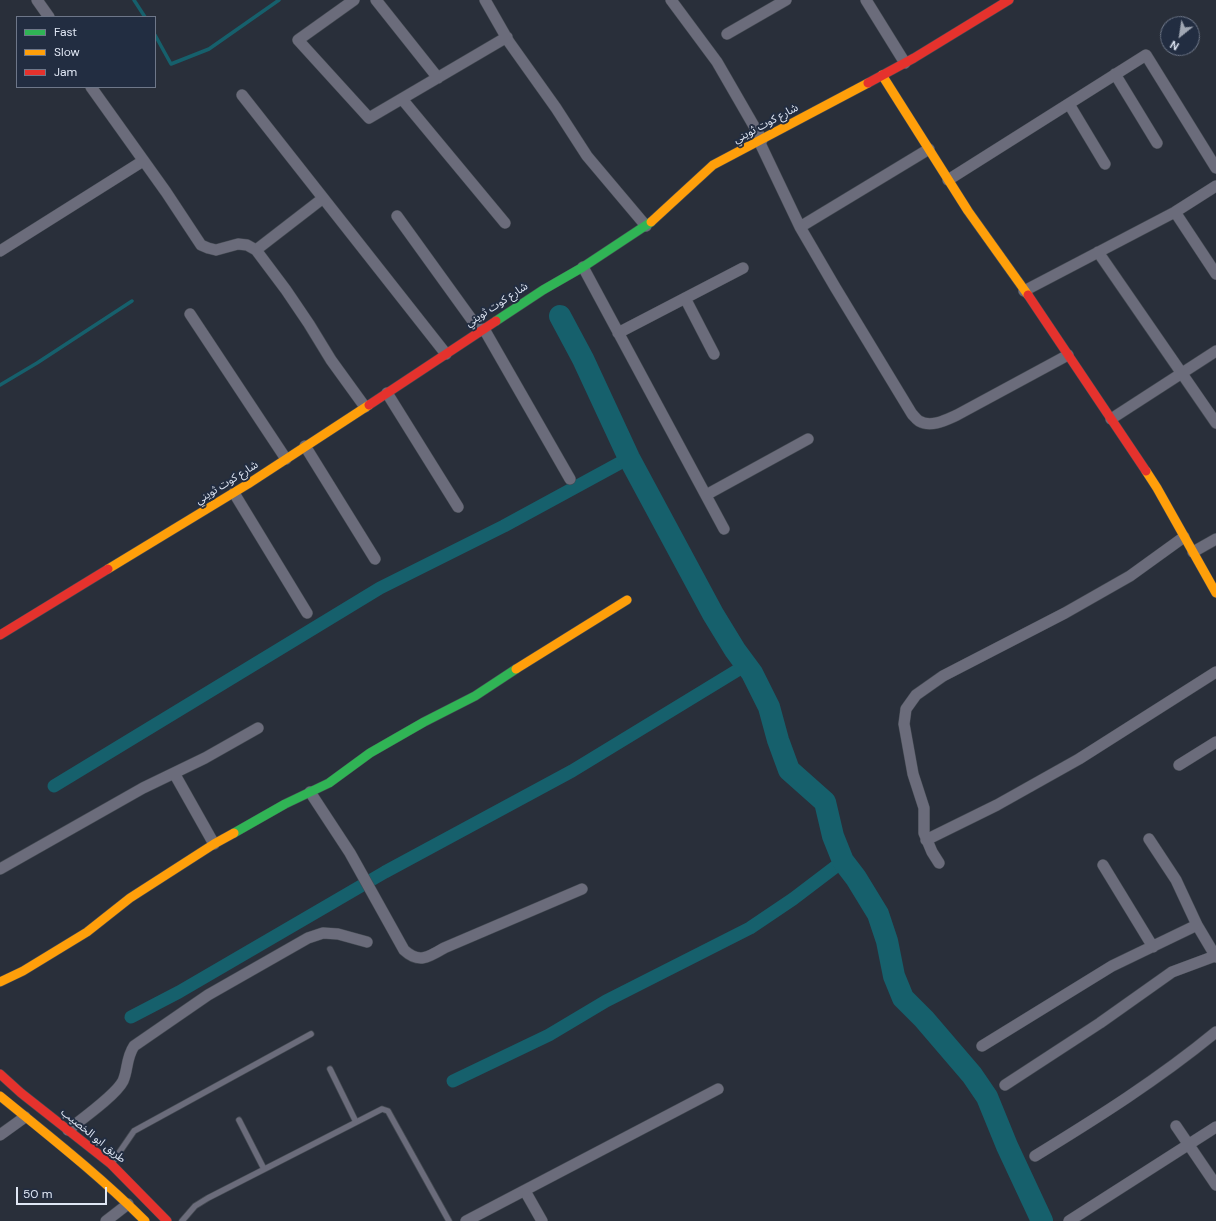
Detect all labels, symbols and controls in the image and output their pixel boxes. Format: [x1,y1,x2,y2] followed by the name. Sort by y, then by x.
[16,16,156,88] legend
[1160,16,1200,56] north arrow
[54,24,77,40] text: Fast
[1168,37,1181,54] text: N
[54,44,80,60] text: Slow
[54,64,77,80] text: Jam
[731,101,801,147] street label: شارع كوت ثويني
[463,280,531,330] street label: شارع كوت ثويني
[193,458,261,508] street label: شارع كوت ثويني
[58,1106,128,1166] street label: طريق ابو الخصيب
[18,1179,109,1205] scale bar
[23,1186,52,1202] text: 50 m

